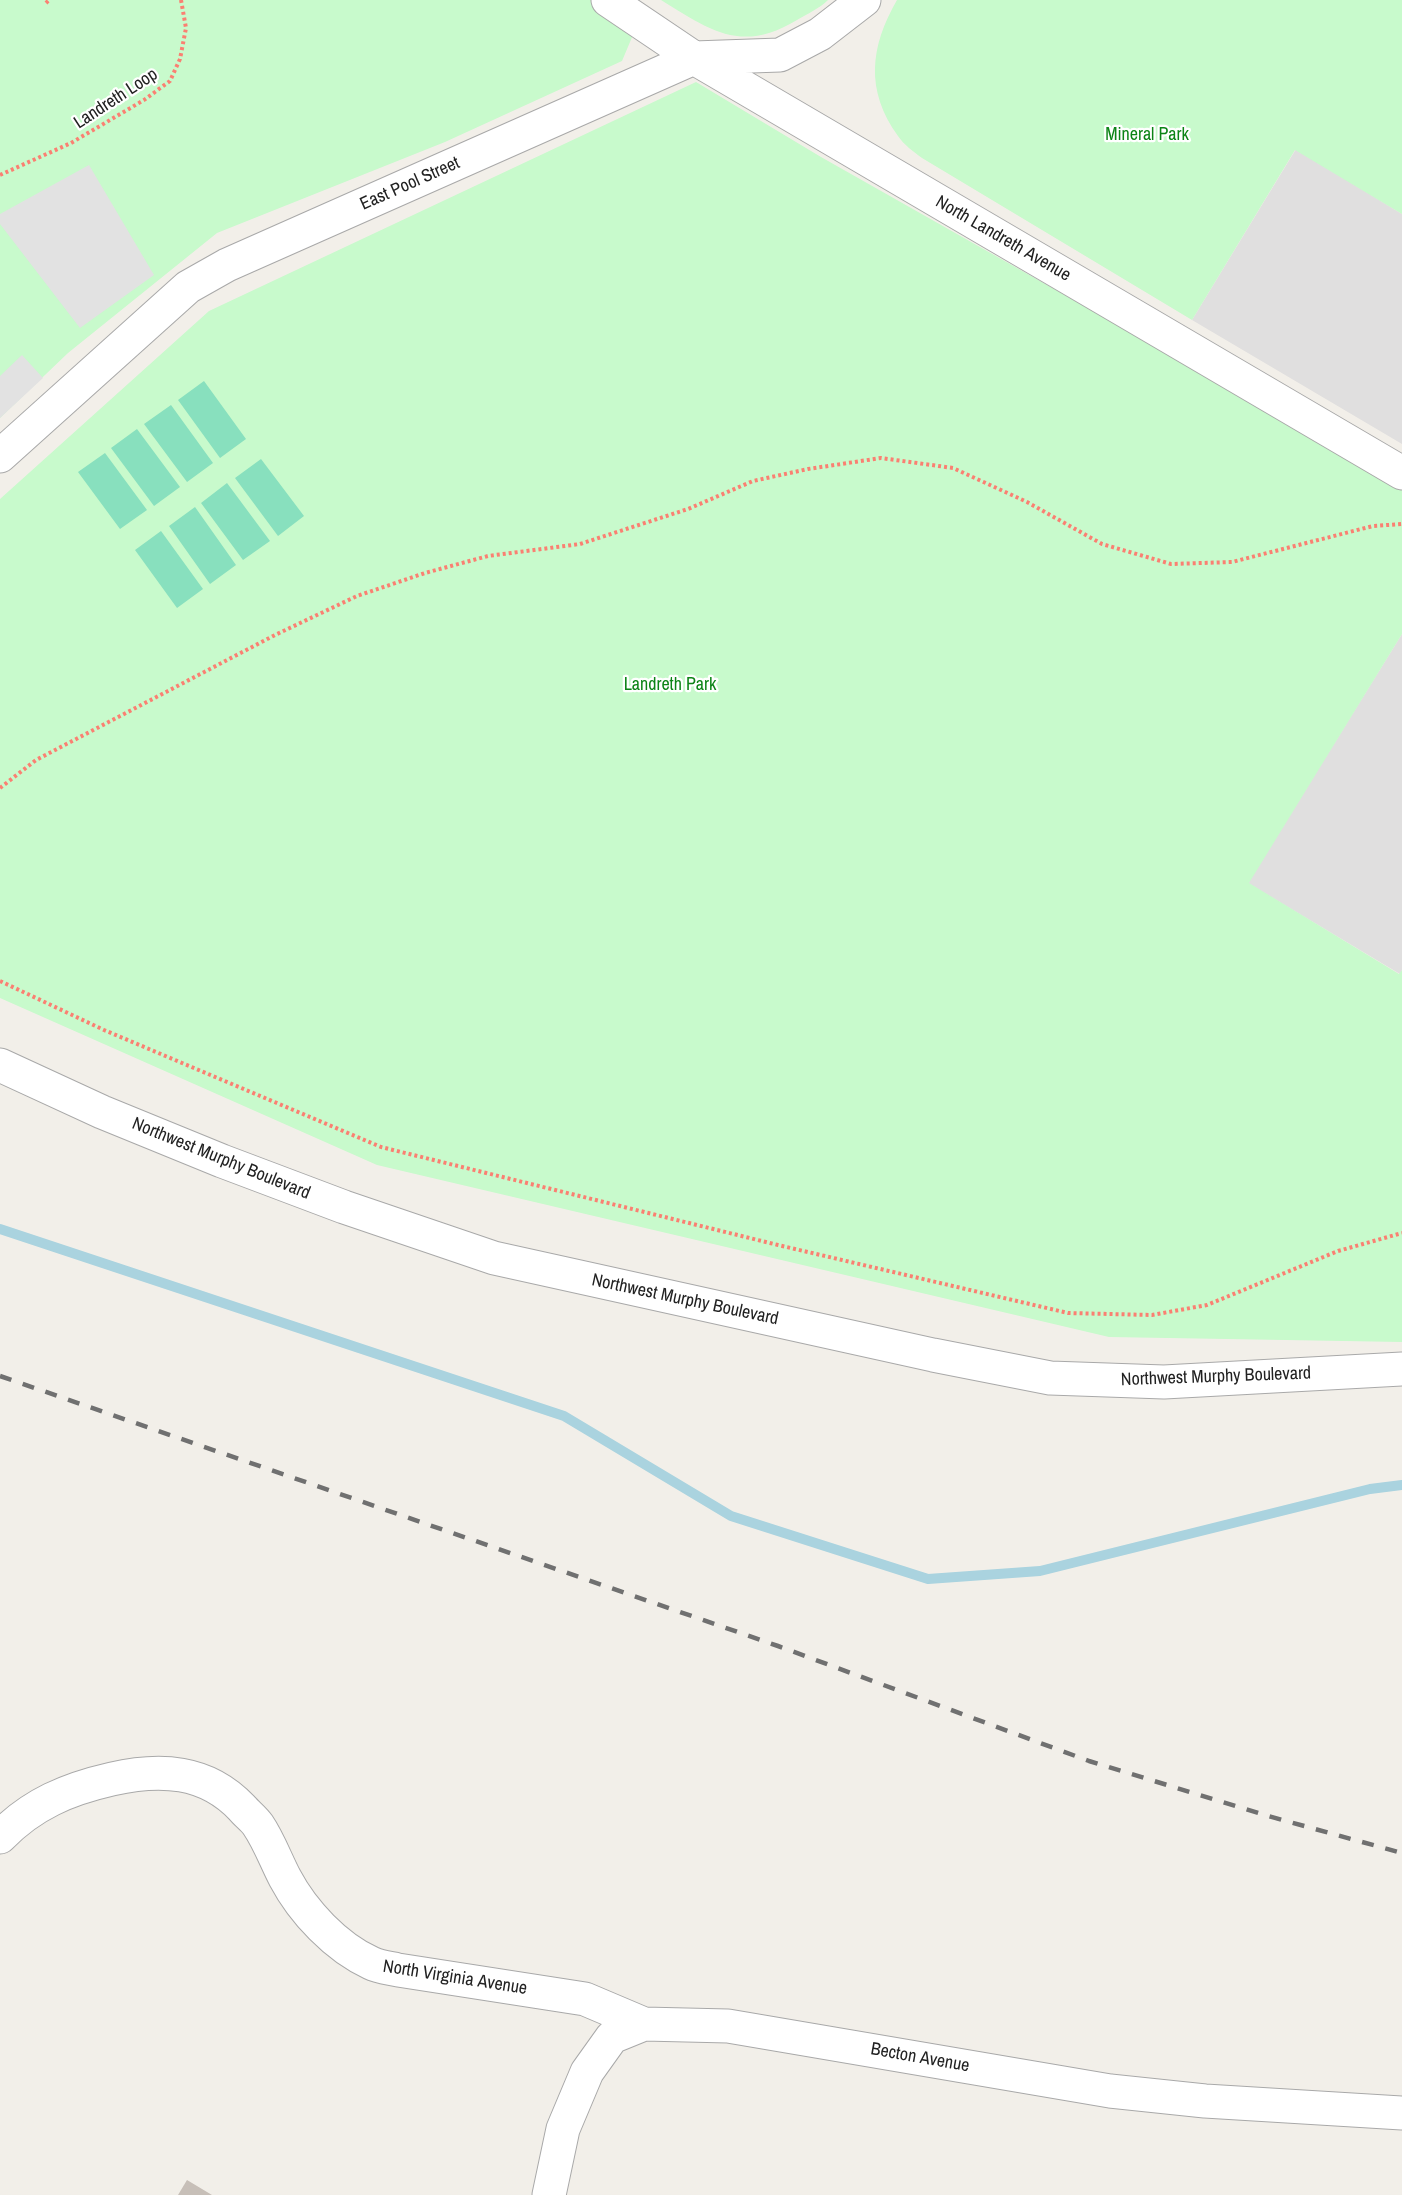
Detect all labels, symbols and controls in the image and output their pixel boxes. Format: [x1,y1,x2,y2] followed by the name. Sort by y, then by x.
[70,64,162,134] street label: Landreth Loop
[1105,124,1189,146] park label: Mineral Park
[357,152,463,216] street label: East Pool Street
[932,192,1074,286] street label: North Landreth Avenue
[624,674,716,696] park label: Landreth Park
[129,1113,313,1205] street label: Northwest Murphy Boulevard
[590,1270,780,1330] street label: Northwest Murphy Boulevard
[1121,1363,1311,1391] street label: Northwest Murphy Boulevard
[381,1956,529,2000] street label: North Virginia Avenue
[869,2039,971,2077] street label: Becton Avenue

